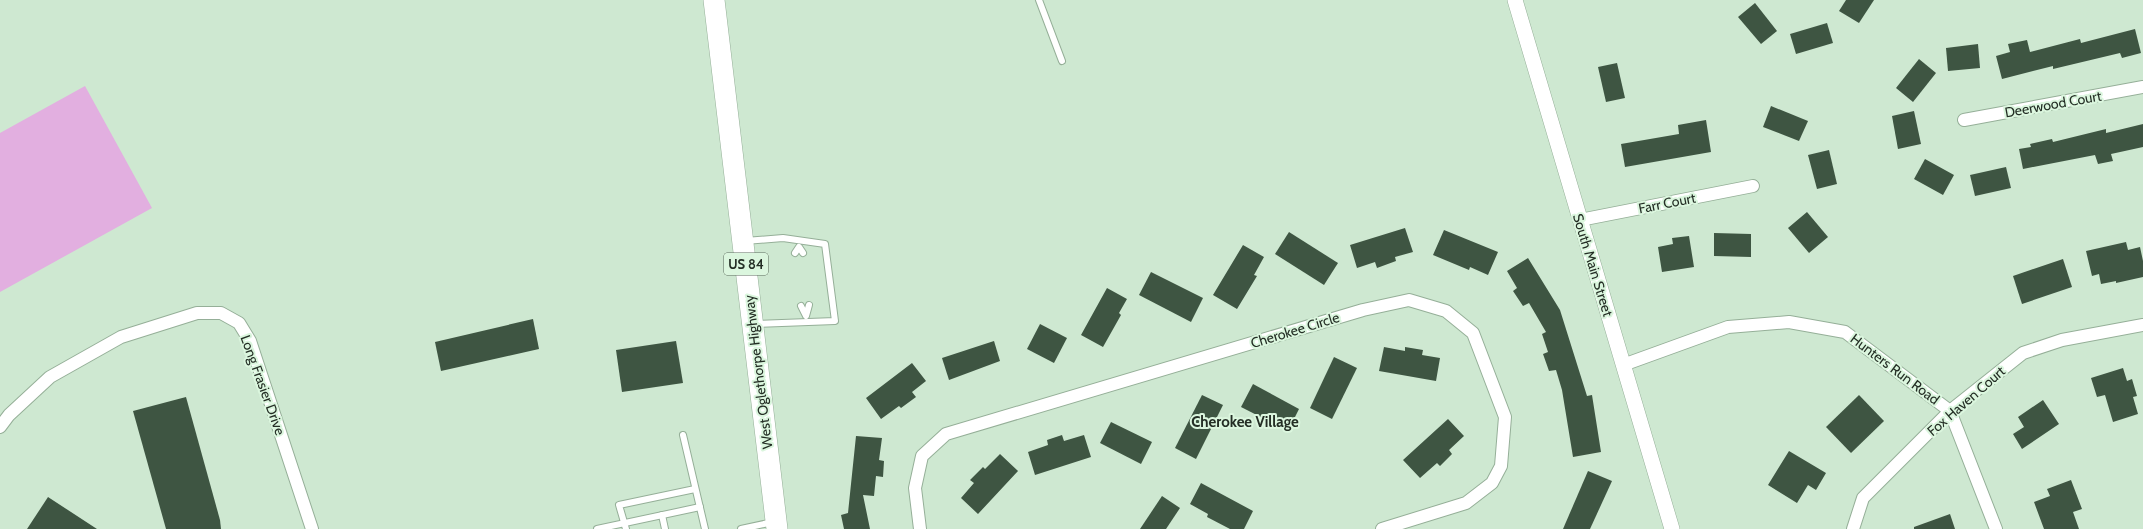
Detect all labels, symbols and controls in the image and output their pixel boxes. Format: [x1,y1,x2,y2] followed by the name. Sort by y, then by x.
[2003,87,2103,121] street label: Deerwood Court
[1637,189,1697,217] street label: Farr Court
[1569,211,1617,319] street label: South Main Street
[724,253,768,275] road number: US 84
[740,294,776,450] street label: West Oglethorpe Highway
[1248,308,1342,352] street label: Cherokee Circle
[1847,330,1943,408] street label: Hunters Run Road
[237,333,289,437] street label: Long Frasier Drive
[1923,362,2009,440] street label: Fox Haven Court
[1191,413,1299,431] district label: Cherokee Village

